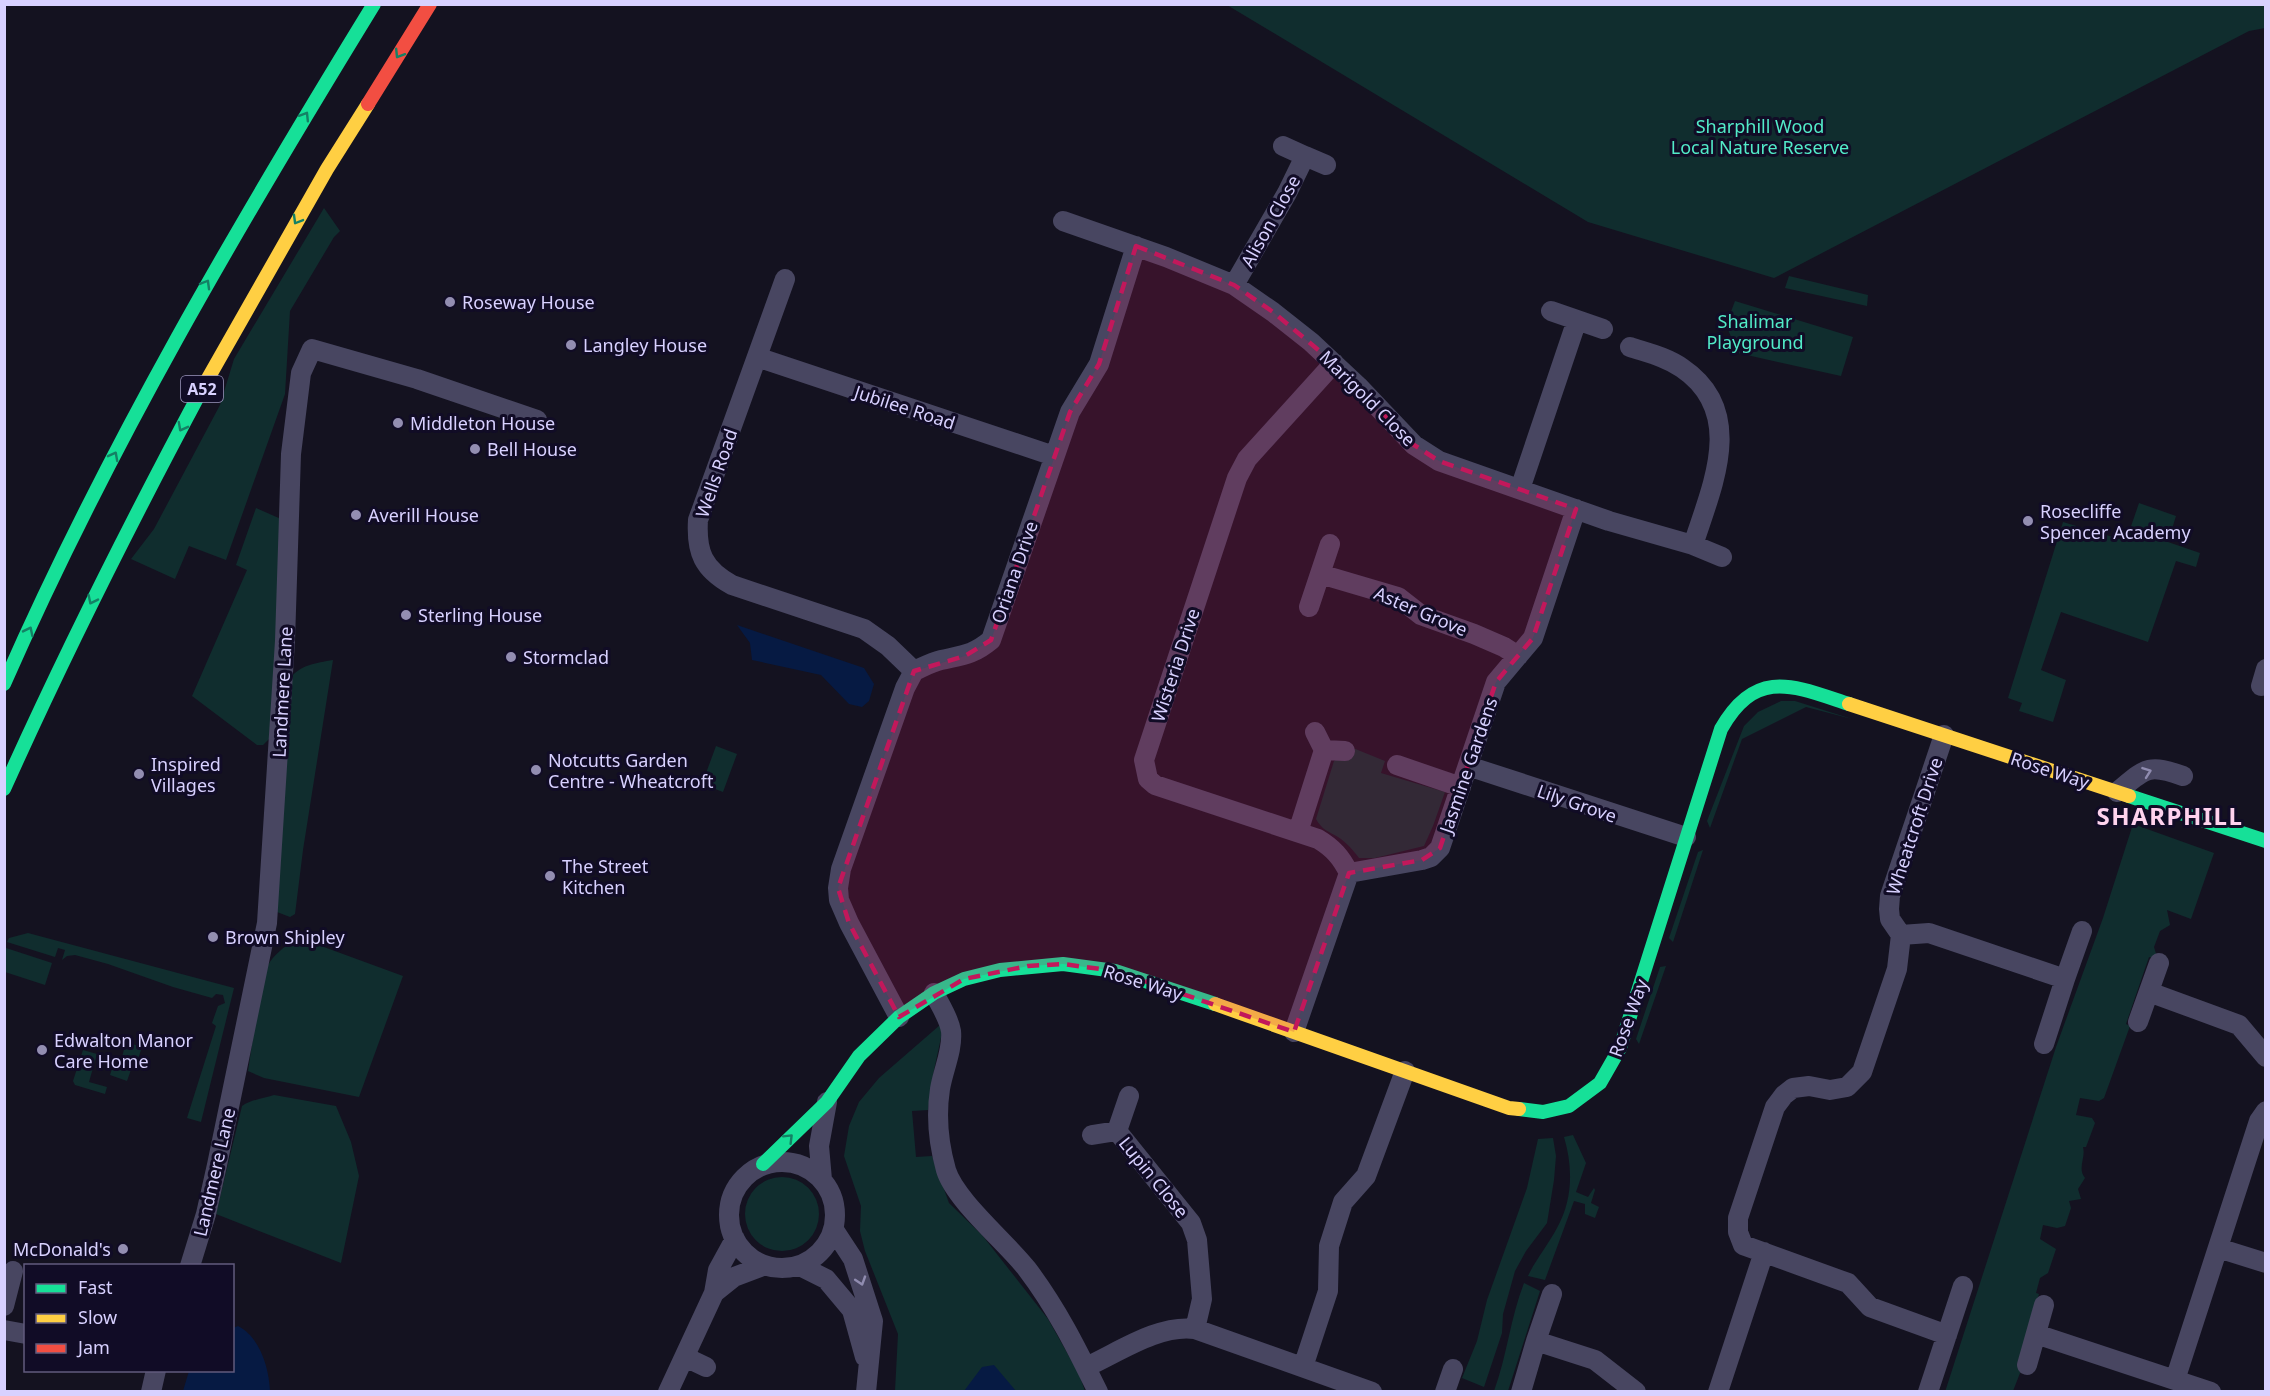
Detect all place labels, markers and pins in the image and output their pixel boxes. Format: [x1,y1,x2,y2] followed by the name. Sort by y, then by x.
[462,290,595,314] place label: Roseway House
[443,295,457,309] marker: Roseway House
[583,333,707,357] place label: Langley House
[564,338,578,352] marker: Langley House
[410,411,555,435] place label: Middleton House
[391,416,405,430] marker: Middleton House
[487,437,577,461] place label: Bell House
[468,442,482,456] marker: Bell House
[2040,499,2191,544] place label: Rosecliffe Spencer Academy
[368,503,479,527] place label: Averill House
[349,508,363,522] marker: Averill House
[2021,514,2035,528] marker: Rosecliffe Spencer Academy
[418,603,542,627] place label: Sterling House
[399,608,413,622] marker: Sterling House
[523,645,609,669] place label: Stormclad
[504,650,518,664] marker: Stormclad
[548,748,714,793] place label: Notcutts Garden Centre - Wheatcroft
[151,752,221,797] place label: Inspired Villages
[529,763,543,777] marker: Notcutts Garden Centre - Wheatcroft
[132,767,146,781] marker: Inspired Villages
[562,854,649,899] place label: The Street Kitchen
[543,869,557,883] marker: The Street Kitchen
[225,925,345,949] place label: Brown Shipley
[206,930,220,944] marker: Brown Shipley
[54,1028,194,1073] place label: Edwalton Manor Care Home
[35,1043,49,1057] marker: Edwalton Manor Care Home
[13,1237,111,1261] place label: McDonald's
[116,1242,130,1256] marker: McDonald's

